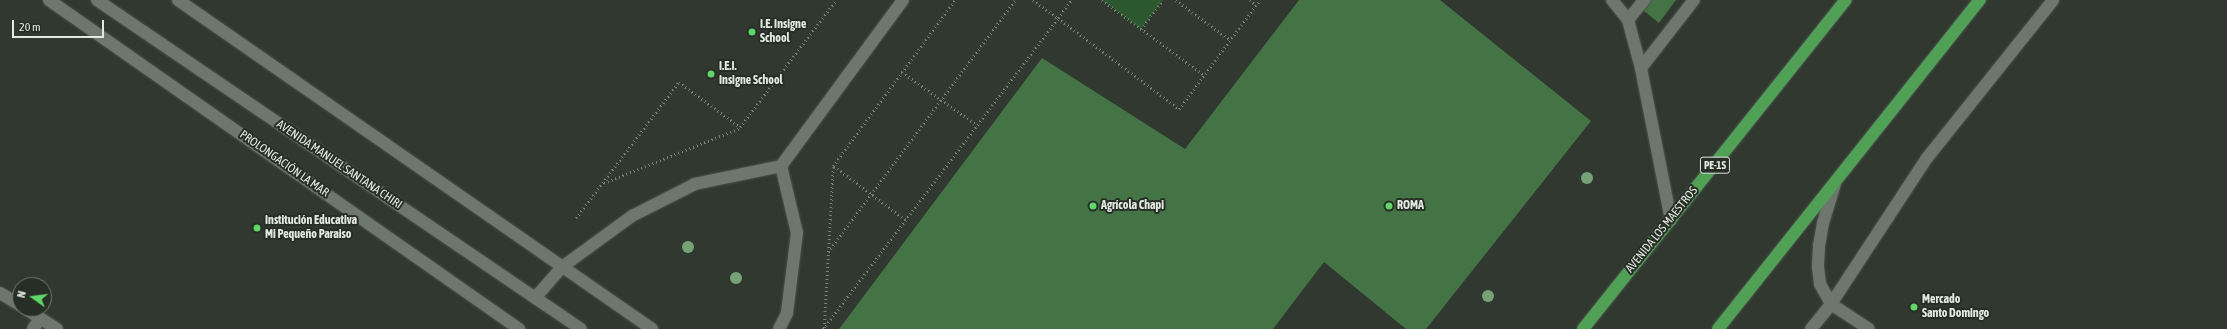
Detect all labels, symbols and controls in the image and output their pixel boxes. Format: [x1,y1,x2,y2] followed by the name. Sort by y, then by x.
[14,12,106,38] scale bar
[760,18,806,46] place label: I.E. Insigne School
[19,20,41,34] text: 20 m
[747,27,757,37] marker: I.E. Insigne School
[719,60,783,88] place label: I.E.I. Insigne School
[706,69,716,79] marker: I.E.I. Insigne School
[274,118,404,212] street label: AVENIDA MANUEL SANTANA CHIRI
[237,128,331,200] street label: PROLONGACIÓN LA MAR
[1699,156,1731,174] road number: PE-1S
[1623,184,1701,276] street label: AVENIDA LOS MAESTROS
[1101,199,1164,213] place label: Agrícola Chapi
[1397,199,1424,213] place label: ROMA
[1088,201,1098,211] marker: Agrícola Chapi
[1384,201,1394,211] marker: ROMA
[265,214,357,242] place label: Institución Educativa Mi Pequeño Paraiso
[252,223,262,233] marker: Institución Educativa Mi Pequeño Paraiso
[12,277,52,317] north arrow
[15,290,28,299] text: N
[1922,293,1989,321] place label: Mercado Santo Domingo
[1909,302,1919,312] marker: Mercado Santo Domingo

